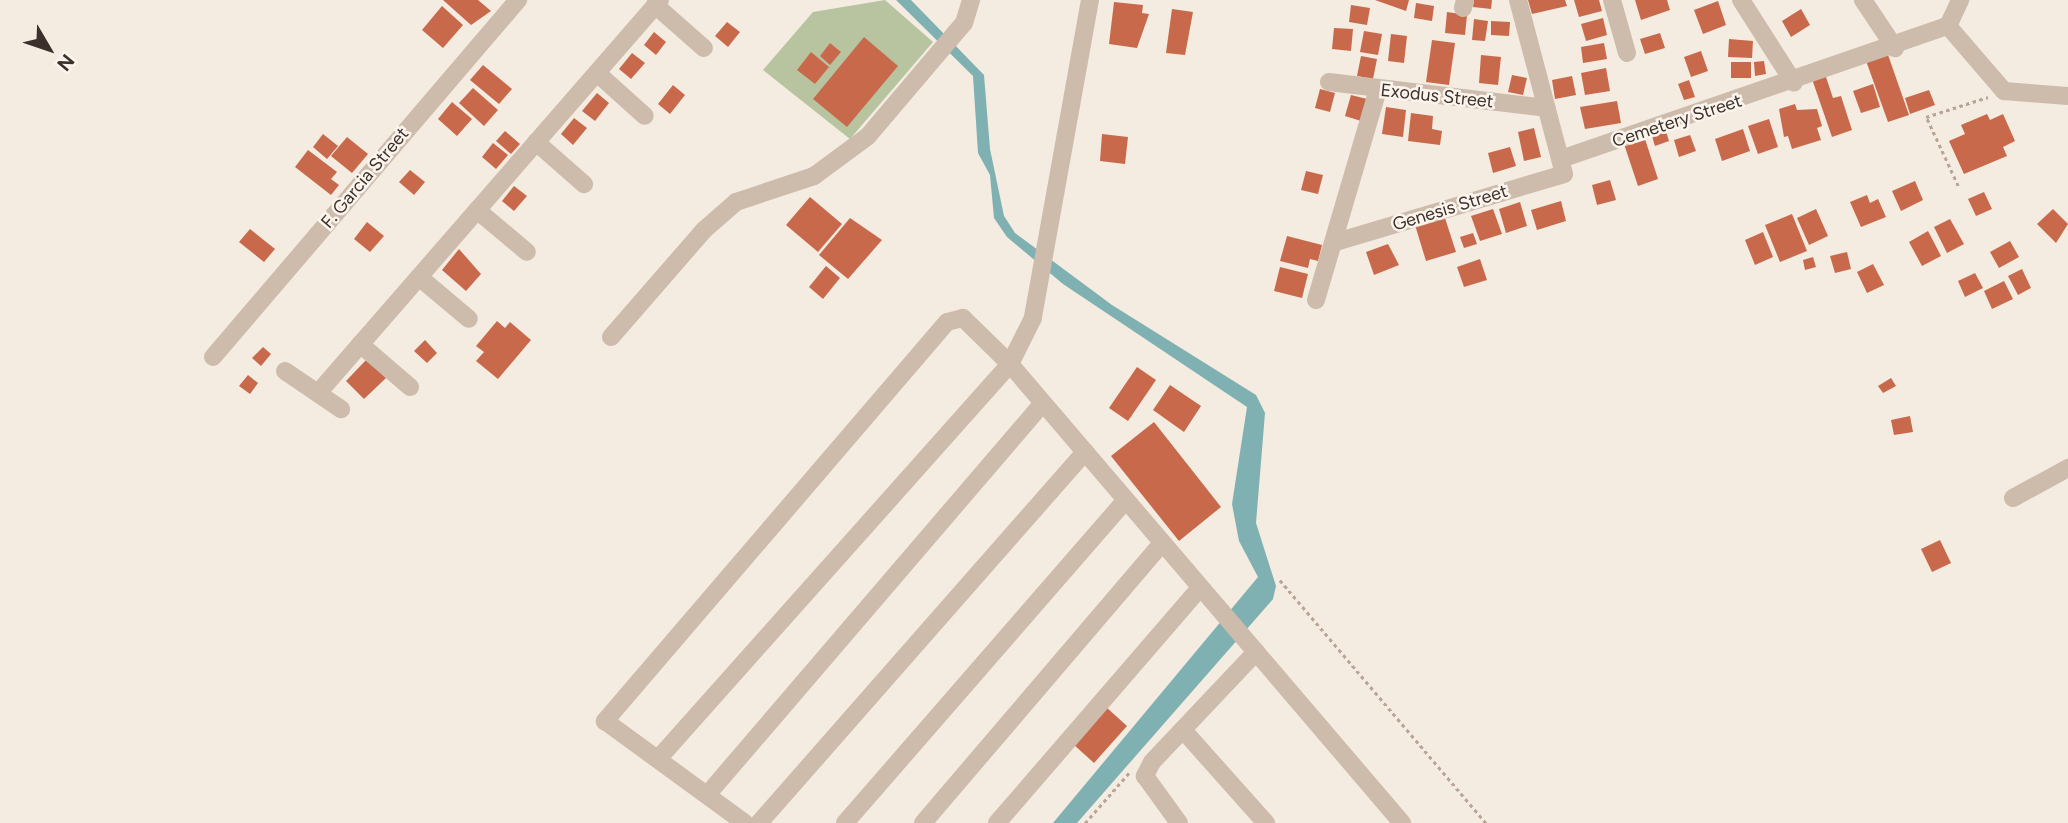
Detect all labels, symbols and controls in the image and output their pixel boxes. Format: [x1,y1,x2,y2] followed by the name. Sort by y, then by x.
[14,14,84,84] north arrow
[52,50,79,75] text: N
[1379,79,1495,113] street label: Exodus Street
[1609,90,1745,152] street label: Cemetery Street
[317,123,413,233] street label: F. Garcia Street
[1390,180,1510,236] street label: Genesis Street

